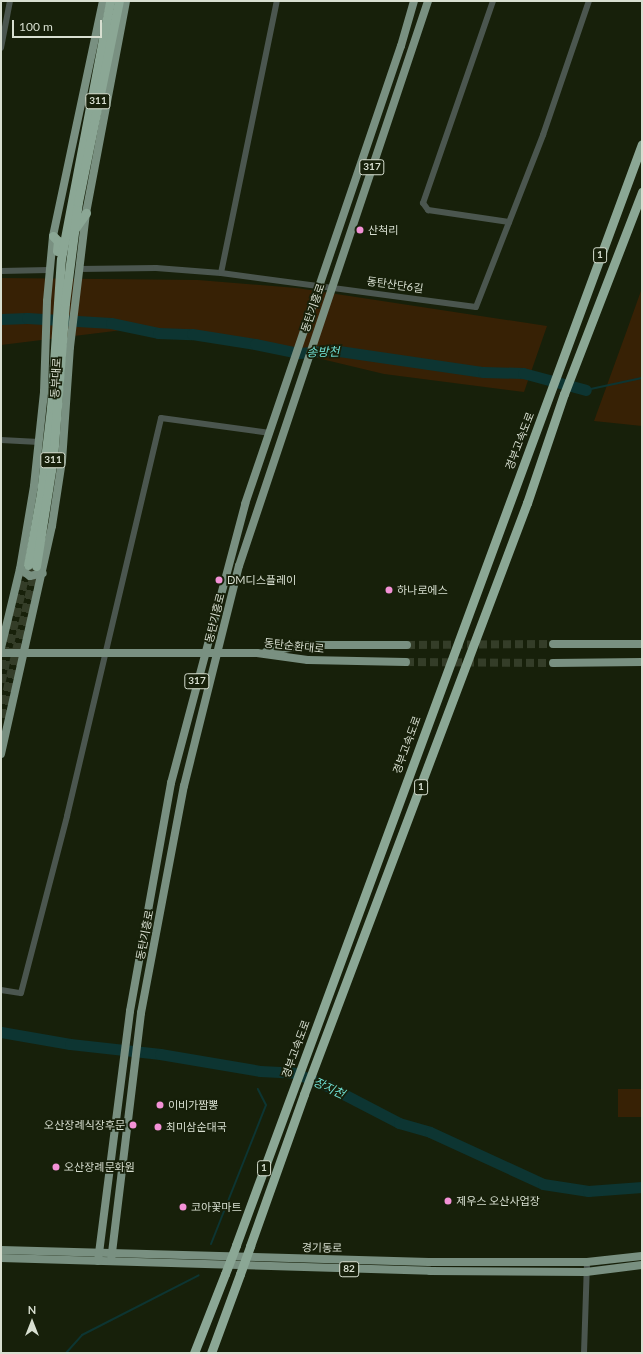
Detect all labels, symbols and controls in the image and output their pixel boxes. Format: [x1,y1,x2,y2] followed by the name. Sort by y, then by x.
[14,12,104,38] scale bar
[19,19,53,34] text: 100 m
[85,93,111,109] road number: 311
[359,159,385,175] road number: 317
[368,223,398,237] place label: 산척리
[355,225,365,235] marker: 산척리
[593,247,607,263] road number: 1
[366,274,424,296] street label: 동탄산단6길
[299,282,327,334] street label: 동탄기흥로
[306,345,340,359] water label: 송방천
[48,357,64,399] street label: 동부대로
[503,410,537,472] street label: 경부고속도로
[40,452,66,468] road number: 311
[227,573,296,587] place label: DM디스플레이
[214,575,224,585] marker: DM디스플레이
[397,583,448,597] place label: 하나로에스
[384,585,394,595] marker: 하나로에스
[202,592,228,644] street label: 동탄기흥로
[263,636,325,656] street label: 동탄순환대로
[184,673,210,689] road number: 317
[390,714,424,776] street label: 경부고속도로
[414,779,428,795] road number: 1
[134,909,156,961] street label: 동탄기흥로
[279,1018,313,1080] street label: 경부고속도로
[311,1074,347,1102] water label: 장지천
[168,1098,219,1112] place label: 이비가짬뽕
[155,1100,165,1110] marker: 이비가짬뽕
[44,1118,125,1132] place label: 오산장례식장후문
[128,1120,138,1130] marker: 오산장례식장후문
[166,1120,227,1134] place label: 최미삼순대국
[153,1122,163,1132] marker: 최미삼순대국
[64,1160,135,1174] place label: 오산장례문화원
[257,1160,271,1176] road number: 1
[51,1162,61,1172] marker: 오산장례문화원
[456,1194,540,1208] place label: 제우스 오산사업장
[443,1196,453,1206] marker: 제우스 오산사업장
[191,1200,242,1214] place label: 코아꽃마트
[178,1202,188,1212] marker: 코아꽃마트
[302,1241,342,1255] street label: 경기동로
[339,1261,359,1277] road number: 82
[12,1302,52,1342] north arrow
[28,1303,36,1316] text: N

